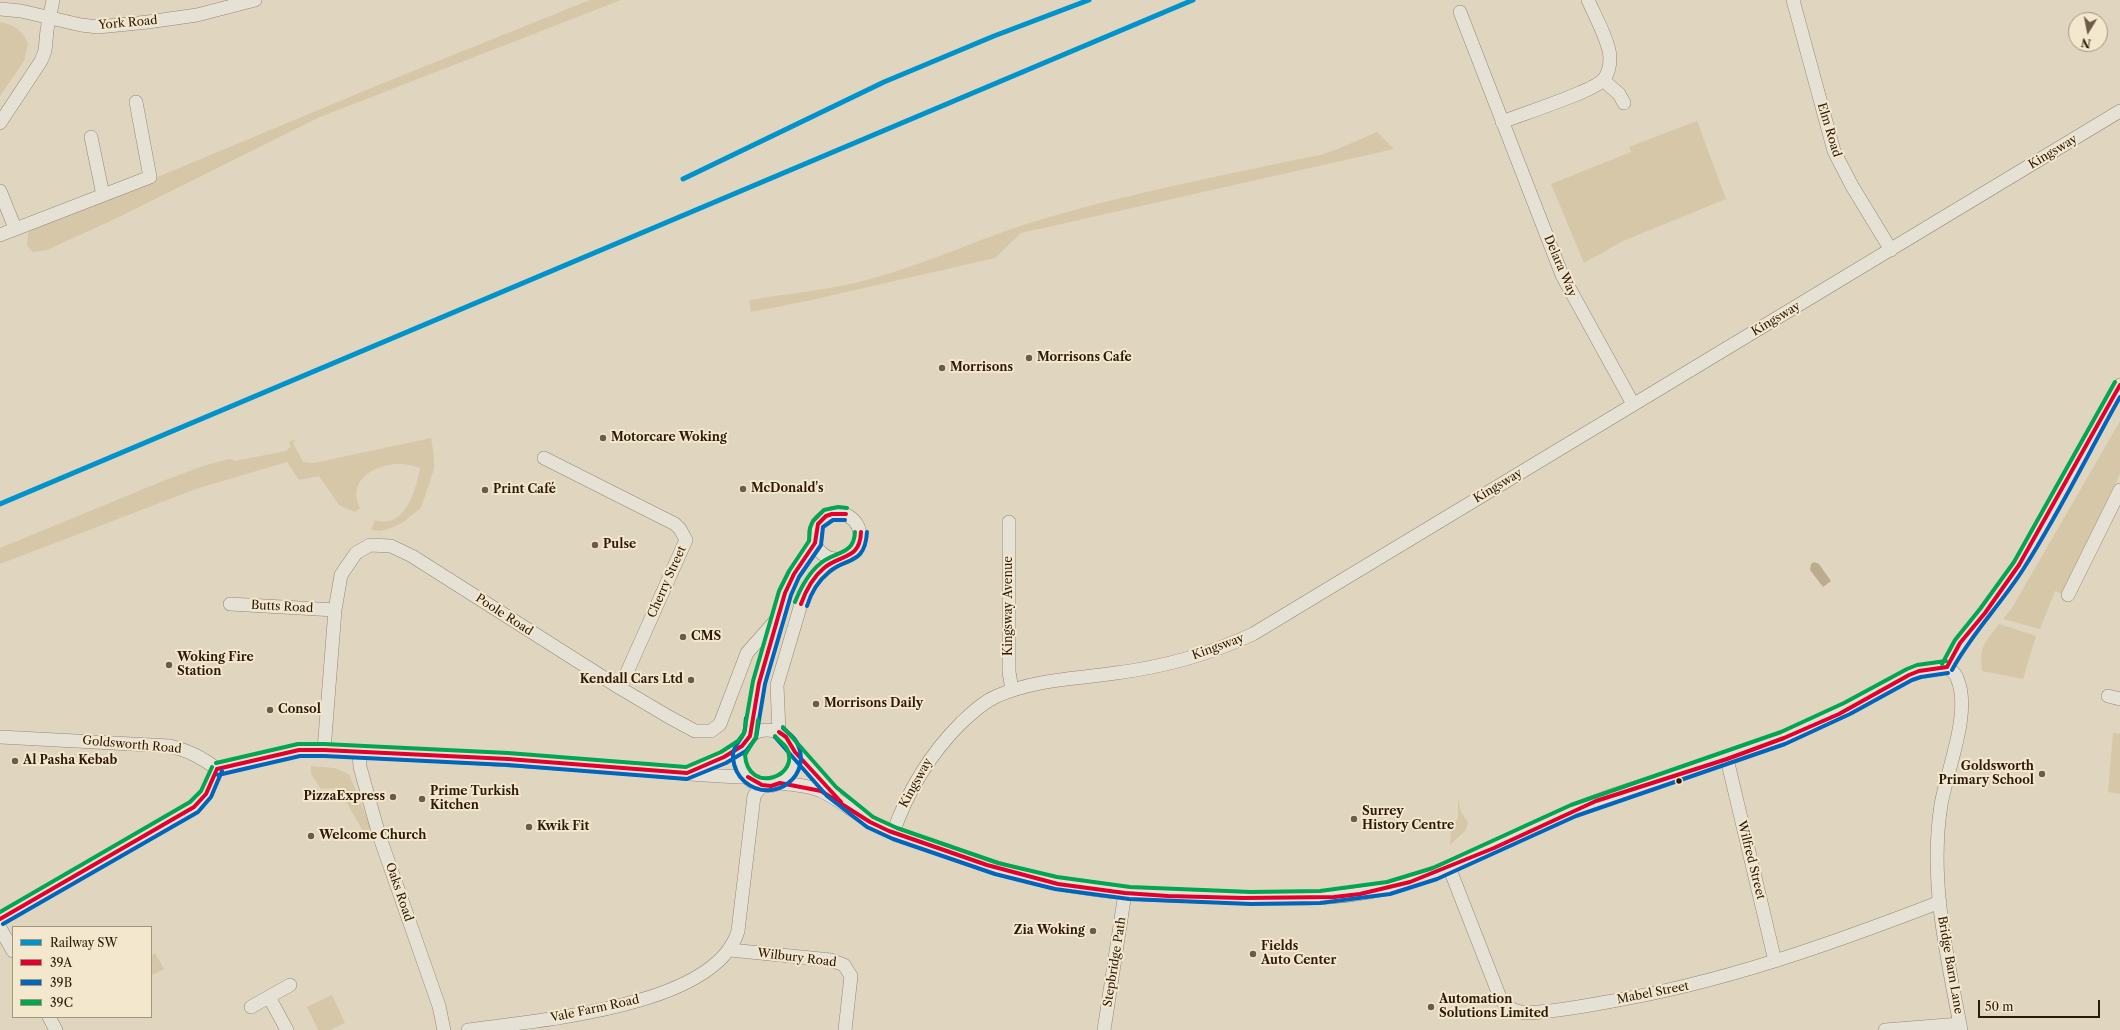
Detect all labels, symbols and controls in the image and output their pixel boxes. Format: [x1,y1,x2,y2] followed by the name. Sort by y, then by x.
[2068,12,2108,52] north arrow
[98,13,158,33] street label: York Road
[2080,35,2092,51] text: N
[1814,101,1844,159] street label: Elm Road
[2026,132,2080,172] street label: Kingsway
[1541,233,1579,299] street label: Delara Way
[1749,299,1803,339] street label: Kingsway
[1037,351,1132,365] place label: Morrisons Cafe
[1024,353,1034,363] marker: Morrisons Cafe
[950,361,1013,375] place label: Morrisons
[937,363,947,373] marker: Morrisons
[611,431,727,445] place label: Motorcare Woking
[598,433,608,443] marker: Motorcare Woking
[1471,466,1525,506] street label: Kingsway
[751,482,824,496] place label: McDonald's
[493,483,556,497] place label: Print Café
[738,484,748,494] marker: McDonald's
[480,485,490,495] marker: Print Café
[603,538,636,552] place label: Pulse
[590,540,600,550] marker: Pulse
[645,544,689,620] street label: Cherry Street
[1002,556,1016,656] street label: Kingsway Avenue
[473,591,535,639] street label: Poole Road
[250,598,314,616] street label: Butts Road
[691,630,721,644] place label: CMS
[1190,631,1246,663] street label: Kingsway
[678,632,688,642] marker: CMS
[177,651,254,679] place label: Woking Fire Station
[164,660,174,670] marker: Woking Fire Station
[580,673,683,687] place label: Kendall Cars Ltd
[686,675,696,685] marker: Kendall Cars Ltd
[824,697,923,711] place label: Morrisons Daily
[811,699,821,709] marker: Morrisons Daily
[278,703,321,717] place label: Consol
[265,705,275,715] marker: Consol
[82,733,182,757] street label: Goldsworth Road
[23,754,117,768] place label: Al Pasha Kebab
[10,756,20,766] marker: Al Pasha Kebab
[897,756,935,810] street label: Kingsway
[1938,760,2034,788] place label: Goldsworth Primary School
[2037,769,2047,779] marker: Goldsworth Primary School
[1674,776,1684,786] unlabelled marker
[430,785,519,813] place label: Prime Turkish Kitchen
[303,790,385,804] place label: PizzaExpress
[388,792,398,802] marker: PizzaExpress
[417,794,427,804] marker: Prime Turkish Kitchen
[1362,805,1454,833] place label: Surrey History Centre
[1349,814,1359,824] marker: Surrey History Centre
[1734,819,1768,901] street label: Wilfred Street
[537,820,589,834] place label: Kwik Fit
[524,822,534,832] marker: Kwik Fit
[319,829,426,843] place label: Welcome Church
[306,831,316,841] marker: Welcome Church
[382,861,416,923] street label: Oaks Road
[1934,915,1966,1015] street label: Bridge Barn Lane
[1101,916,1129,1008] street label: Stepbridge Path
[1014,924,1085,938] place label: Zia Woking
[12,926,152,1018] legend
[1088,926,1098,936] marker: Zia Woking
[50,935,118,950] text: Railway SW
[1261,940,1336,968] place label: Fields Auto Center
[757,946,837,970] street label: Wilbury Road
[1248,949,1258,959] marker: Fields Auto Center
[50,955,72,970] text: 39A
[50,975,72,990] text: 39B
[1616,979,1690,1007] street label: Mabel Street
[1980,992,2102,1018] scale bar
[549,993,641,1025] street label: Vale Farm Road
[1439,993,1549,1021] place label: Automation Solutions Limited
[50,995,73,1010] text: 39C
[1985,999,2014,1014] text: 50 m
[1426,1002,1436,1012] marker: Automation Solutions Limited

